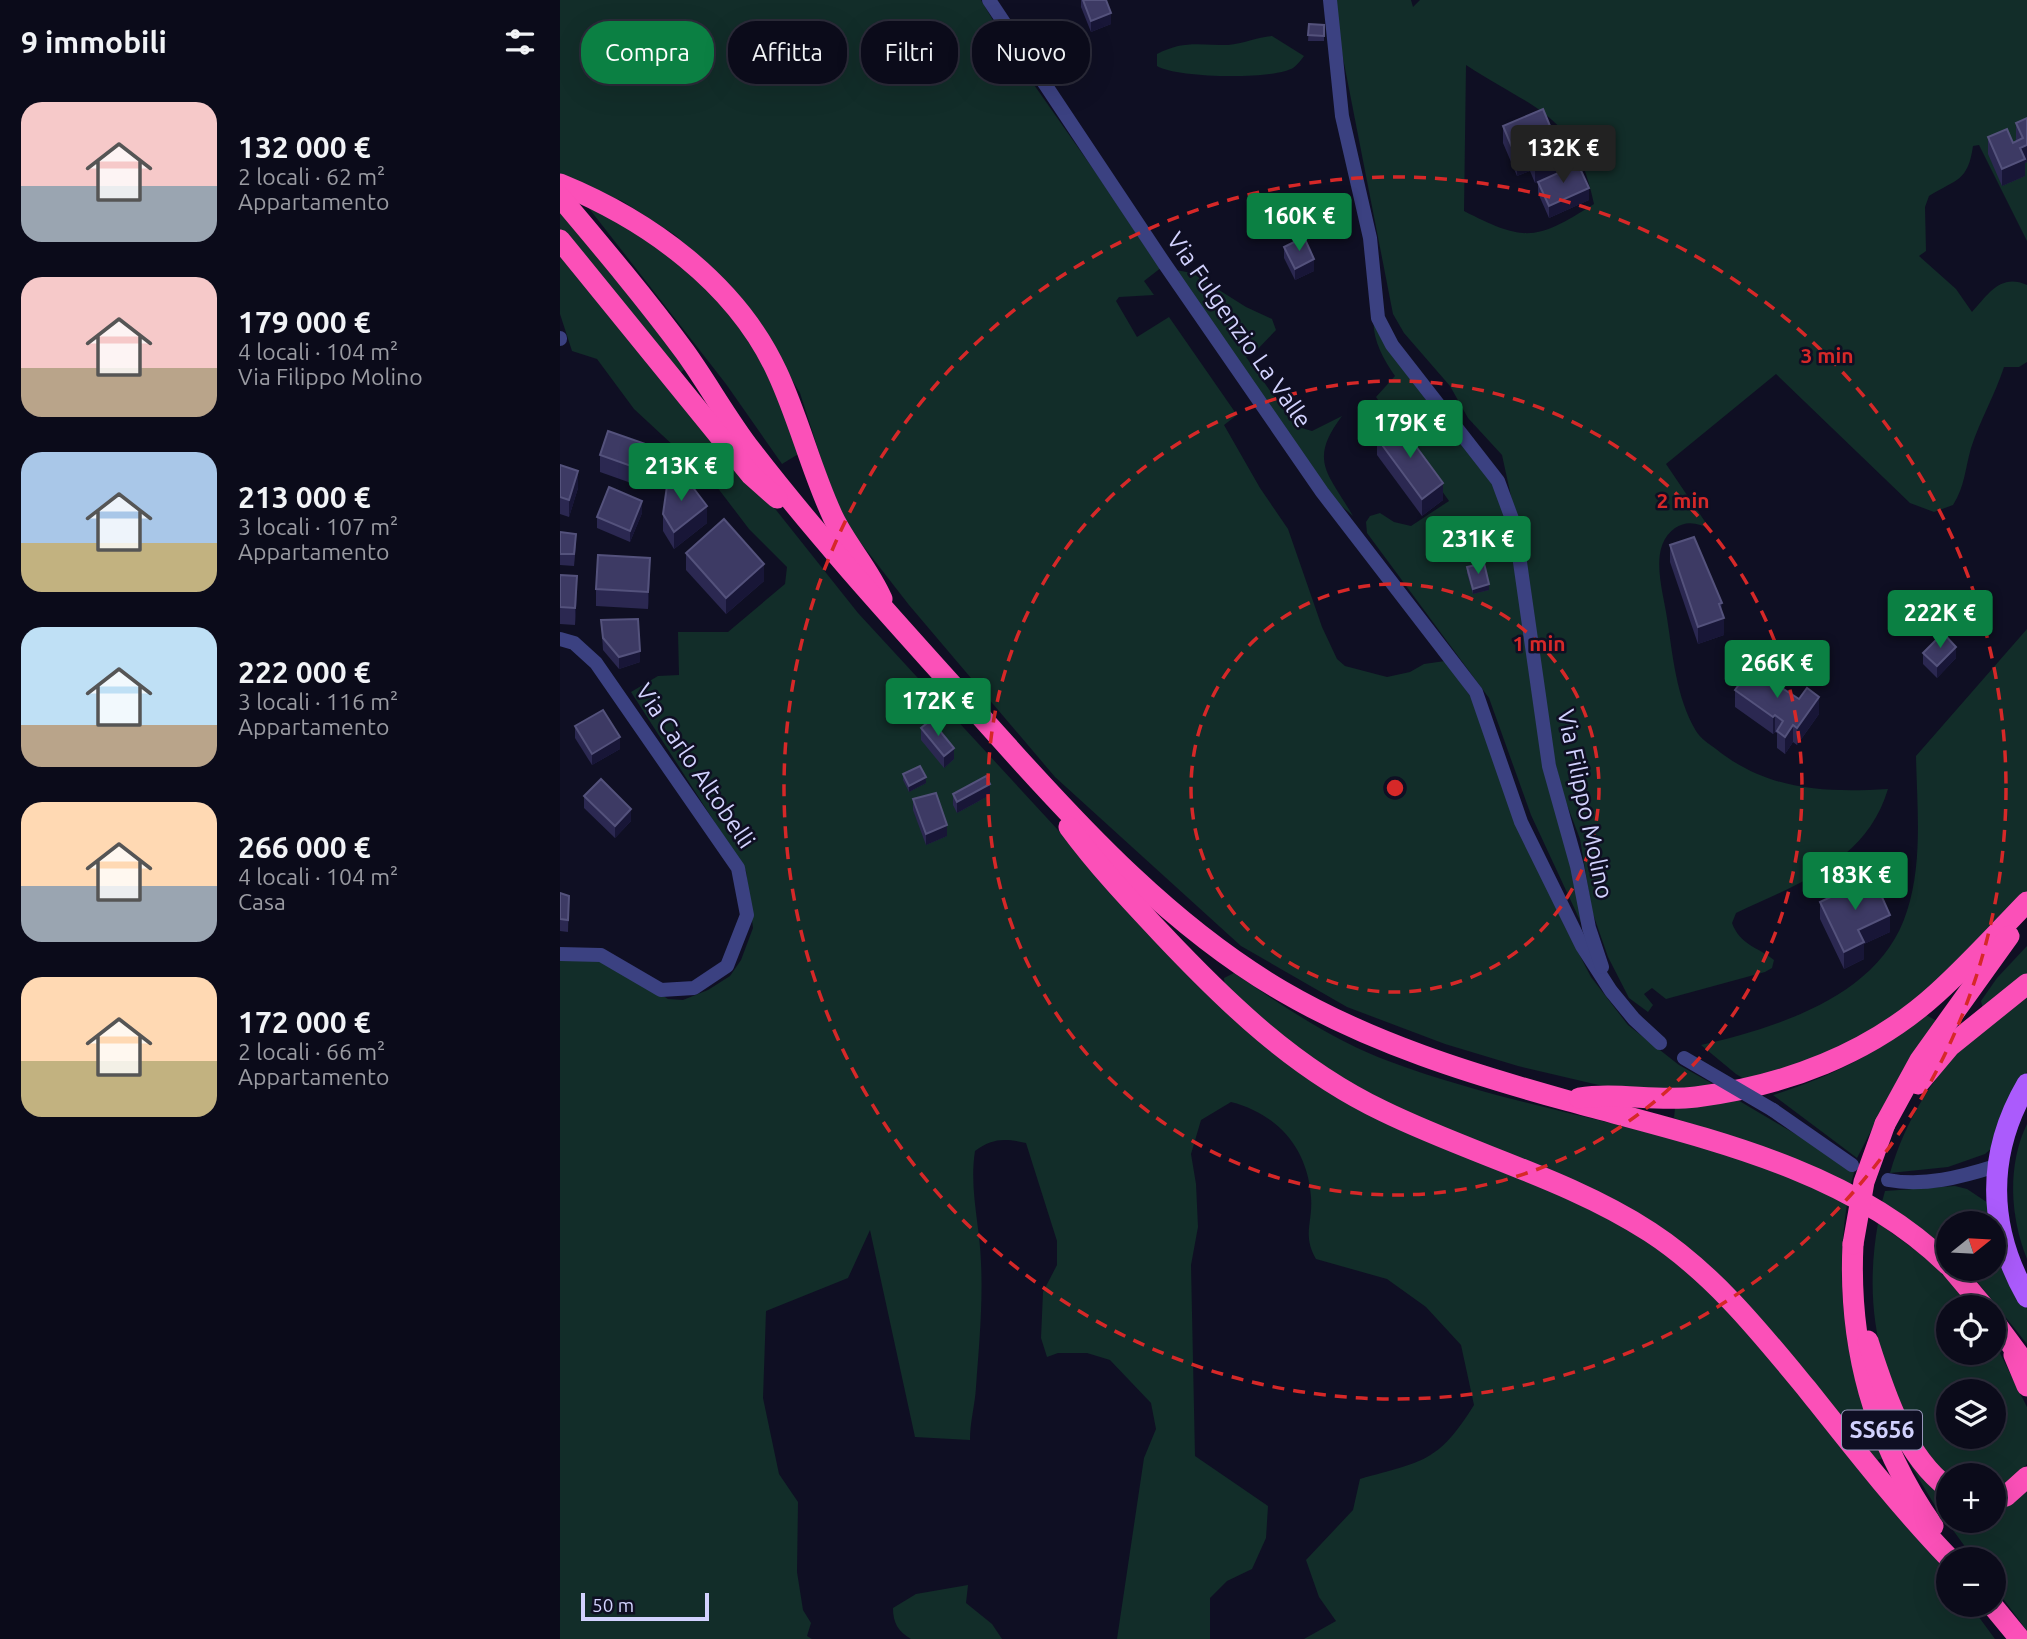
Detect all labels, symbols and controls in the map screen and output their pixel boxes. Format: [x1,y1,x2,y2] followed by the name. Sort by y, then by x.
[581,21,714,84] chip: Compra
[728,21,847,84] chip: Affitta
[861,21,958,84] chip: Filtri
[972,21,1090,84] chip: Nuovo
[501,23,539,61] icon: filters
[21,25,167,59] text: 9 immobili
[1506,125,1620,185] pin: 132K €
[77,130,161,214] icon: home
[238,130,371,164] text: 132 000 €
[1527,135,1599,160] text: 132K €
[238,164,385,189] text: 2 locali · 62 m²
[238,189,389,214] text: Appartamento
[1242,194,1356,253] pin: 160K €
[1263,203,1335,228] text: 160K €
[1162,227,1317,433] street label: Via Fulgenzio La Valle
[77,305,161,389] icon: home
[238,305,371,339] text: 179 000 €
[238,339,398,364] text: 4 locali · 104 m²
[1800,343,1854,367] text: 3 min
[238,364,423,389] text: Via Filippo Molino
[1353,400,1467,460] pin: 179K €
[1374,410,1446,435] text: 179K €
[624,444,738,503] pin: 213K €
[645,453,717,478] text: 213K €
[77,480,161,564] icon: home
[238,480,371,514] text: 213 000 €
[1656,488,1710,512] text: 2 min
[238,514,398,539] text: 3 locali · 107 m²
[1421,516,1535,576] pin: 231K €
[1442,526,1514,551] text: 231K €
[238,539,389,564] text: Appartamento
[1883,590,1997,650] pin: 222K €
[1904,600,1976,625] text: 222K €
[1512,631,1566,655] text: 1 min
[1720,640,1834,700] pin: 266K €
[1741,650,1813,675] text: 266K €
[77,655,161,739] icon: home
[238,655,371,689] text: 222 000 €
[630,678,760,853] street label: Via Carlo Altobelli
[881,678,995,738] pin: 172K €
[902,688,974,713] text: 172K €
[238,689,398,714] text: 3 locali · 116 m²
[1552,707,1619,901] street label: Via Filippo Molino
[238,714,389,739] text: Appartamento
[1383,776,1407,800] centre of rings
[77,830,161,914] icon: home
[238,830,371,864] text: 266 000 €
[1798,852,1912,912] pin: 183K €
[1819,862,1891,887] text: 183K €
[238,864,398,889] text: 4 locali · 104 m²
[238,889,286,914] text: Casa
[77,1005,161,1089] icon: home
[238,1005,371,1039] text: 172 000 €
[238,1039,385,1064] text: 2 locali · 66 m²
[238,1064,389,1089] text: Appartamento
[1936,1211,2006,1281] north arrow
[1936,1211,2006,1617] map controls
[1936,1295,2006,1365] button: locate
[1936,1379,2006,1449] button: layers
[1842,1410,1922,1450] road number: SS656
[1936,1463,2006,1533] button: +
[1936,1547,2006,1617] button: −
[581,1590,709,1622] scale bar
[592,1594,634,1616] text: 50 m

